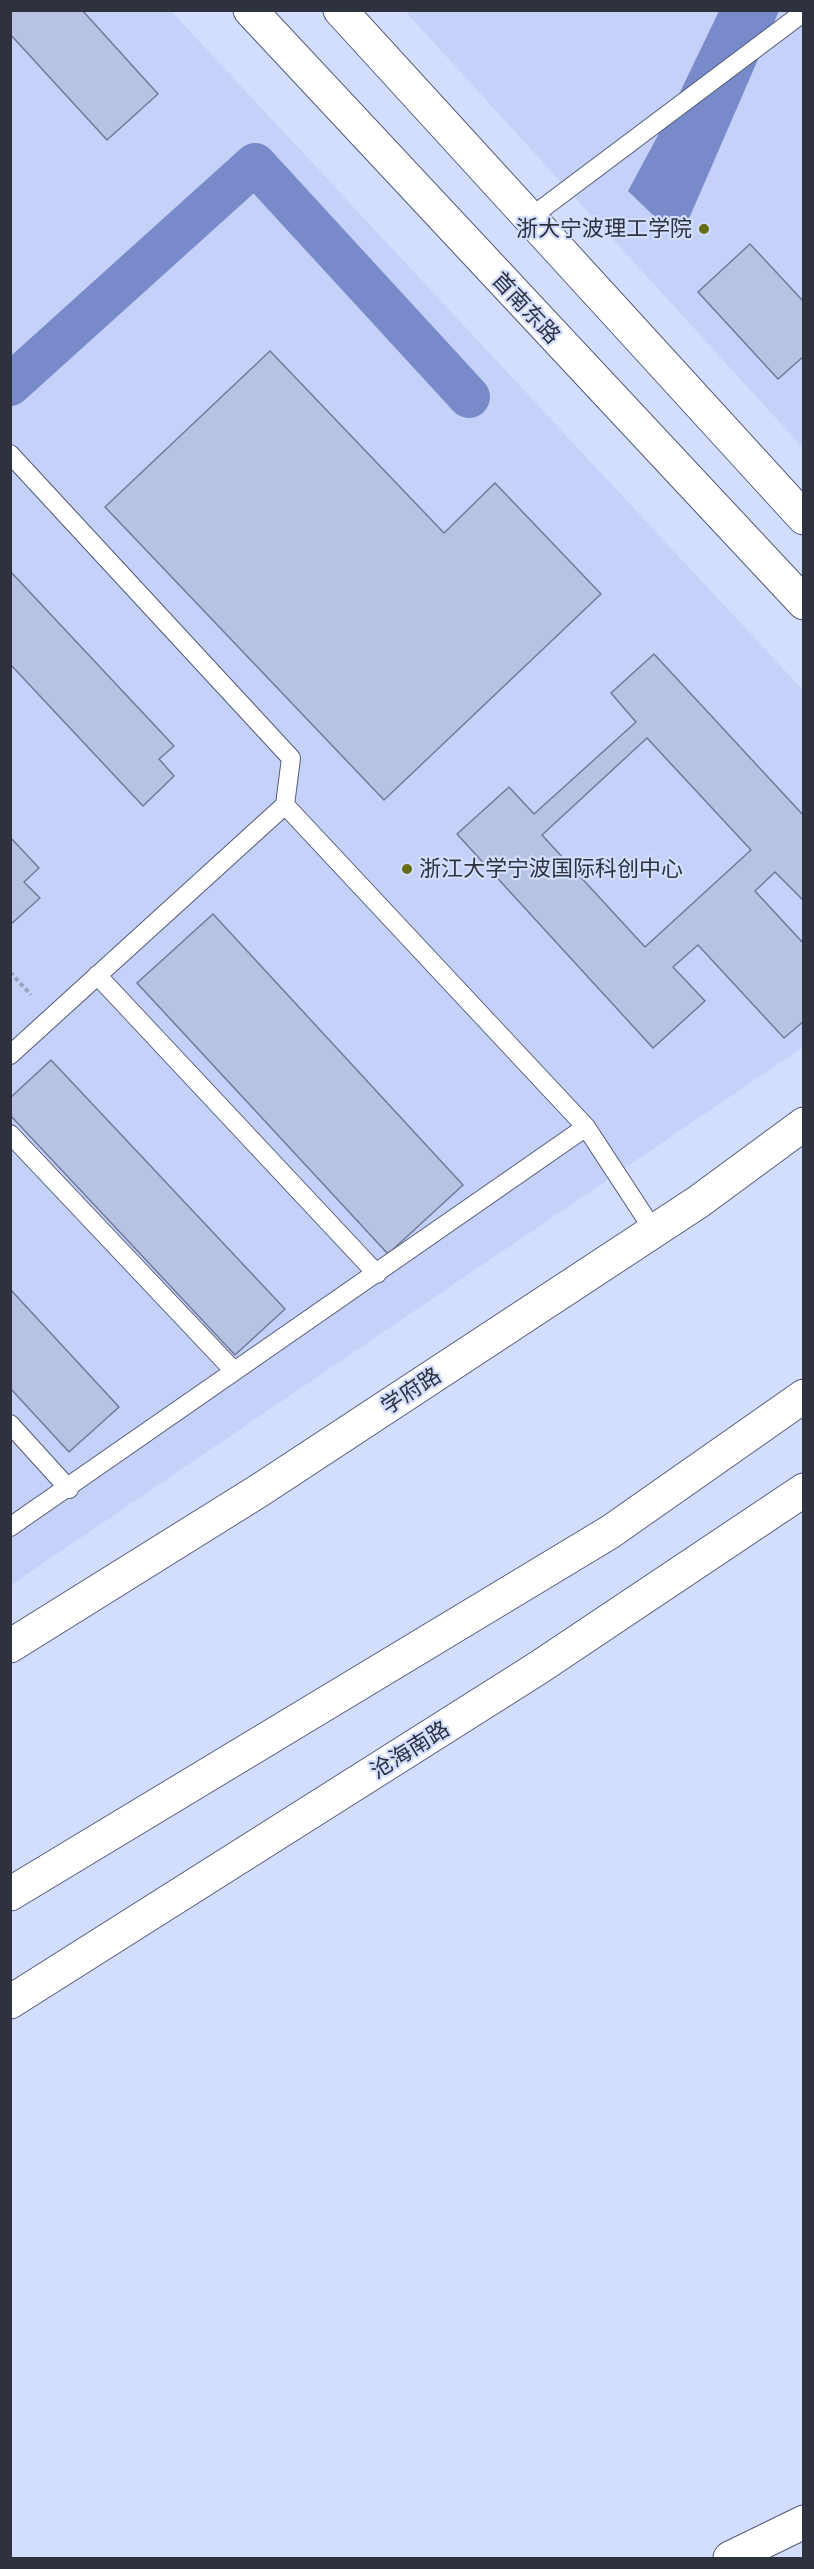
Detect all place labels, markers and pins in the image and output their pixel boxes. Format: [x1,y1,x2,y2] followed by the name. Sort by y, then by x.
[516,216,692,242] place label: 浙大宁波理工学院
[697,222,711,236] marker: 浙大宁波理工学院
[419,856,683,882] place label: 浙江大学宁波国际科创中心
[400,862,414,876] marker: 浙江大学宁波国际科创中心

